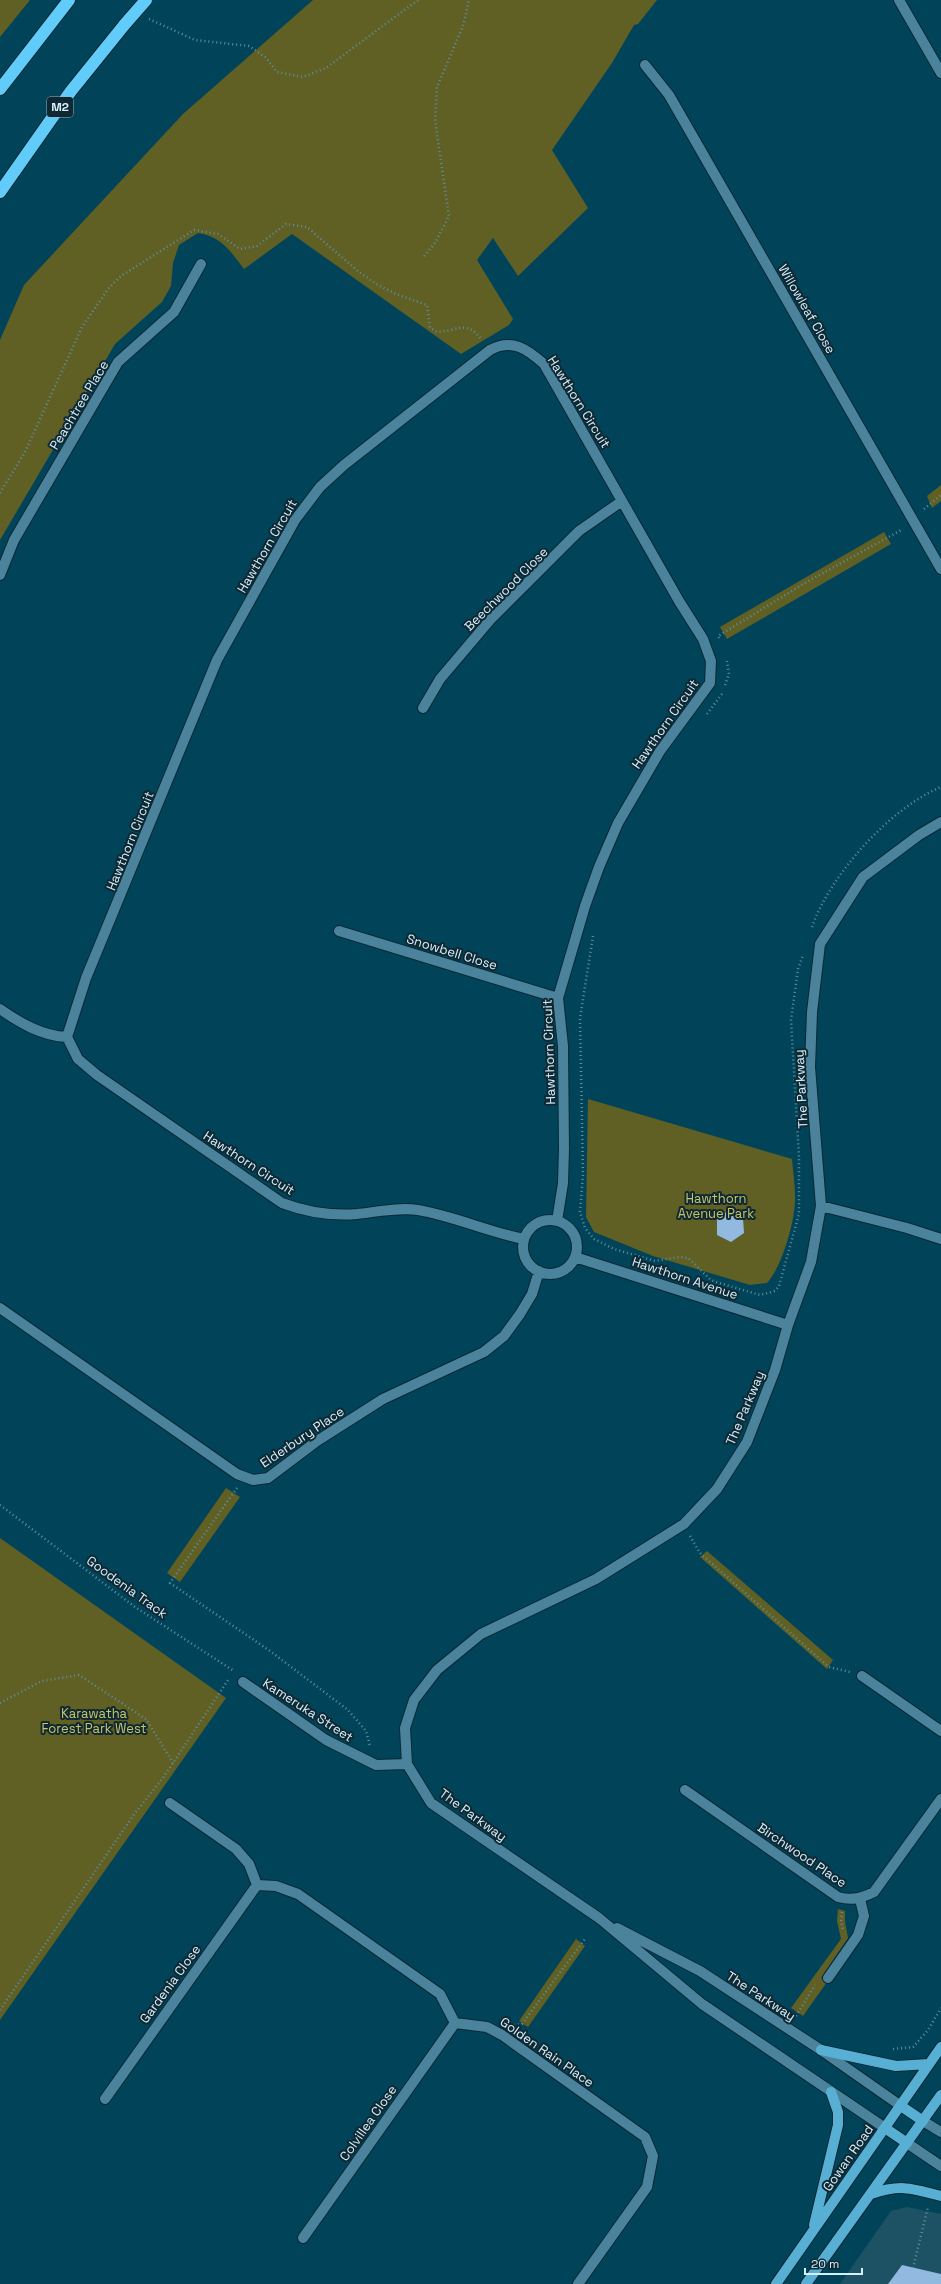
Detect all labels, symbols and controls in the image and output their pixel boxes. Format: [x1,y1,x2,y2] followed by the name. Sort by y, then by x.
[47,97,73,117] road number: M2
[775,261,839,357] street label: Willowleaf Close
[544,353,614,451] street label: Hawthorn Circuit
[46,357,112,453] street label: Peachtree Place
[233,496,301,596] street label: Hawthorn Circuit
[460,543,552,635] street label: Beechwood Close
[628,676,702,772] street label: Hawthorn Circuit
[102,789,158,893] street label: Hawthorn Circuit
[404,930,500,974] street label: Snowbell Close
[539,999,559,1105] street label: Hawthorn Circuit
[790,1049,812,1129] street label: The Parkway
[200,1127,298,1199] street label: Hawthorn Circuit
[678,1190,754,1222] park label: Hawthorn Avenue Park
[630,1253,740,1303] street label: Hawthorn Avenue
[722,1368,768,1448] street label: The Parkway
[257,1403,347,1471] street label: Elderbury Place
[83,1552,171,1622] street label: Goodenia Track
[260,1674,356,1746] street label: Kameruka Street
[41,1705,147,1737] park label: Karawatha Forest Park West
[436,1785,510,1845] street label: The Parkway
[754,1819,850,1891] street label: Birchwood Place
[136,1941,204,2027] street label: Gardenia Close
[723,1967,799,2025] street label: The Parkway
[497,2013,597,2091] street label: Golden Rain Place
[336,2082,400,2164] street label: Colvillea Close
[819,2121,877,2195] street label: Gowan Road
[805,2250,862,2276] scale bar
[811,2256,839,2272] text: 20 m

